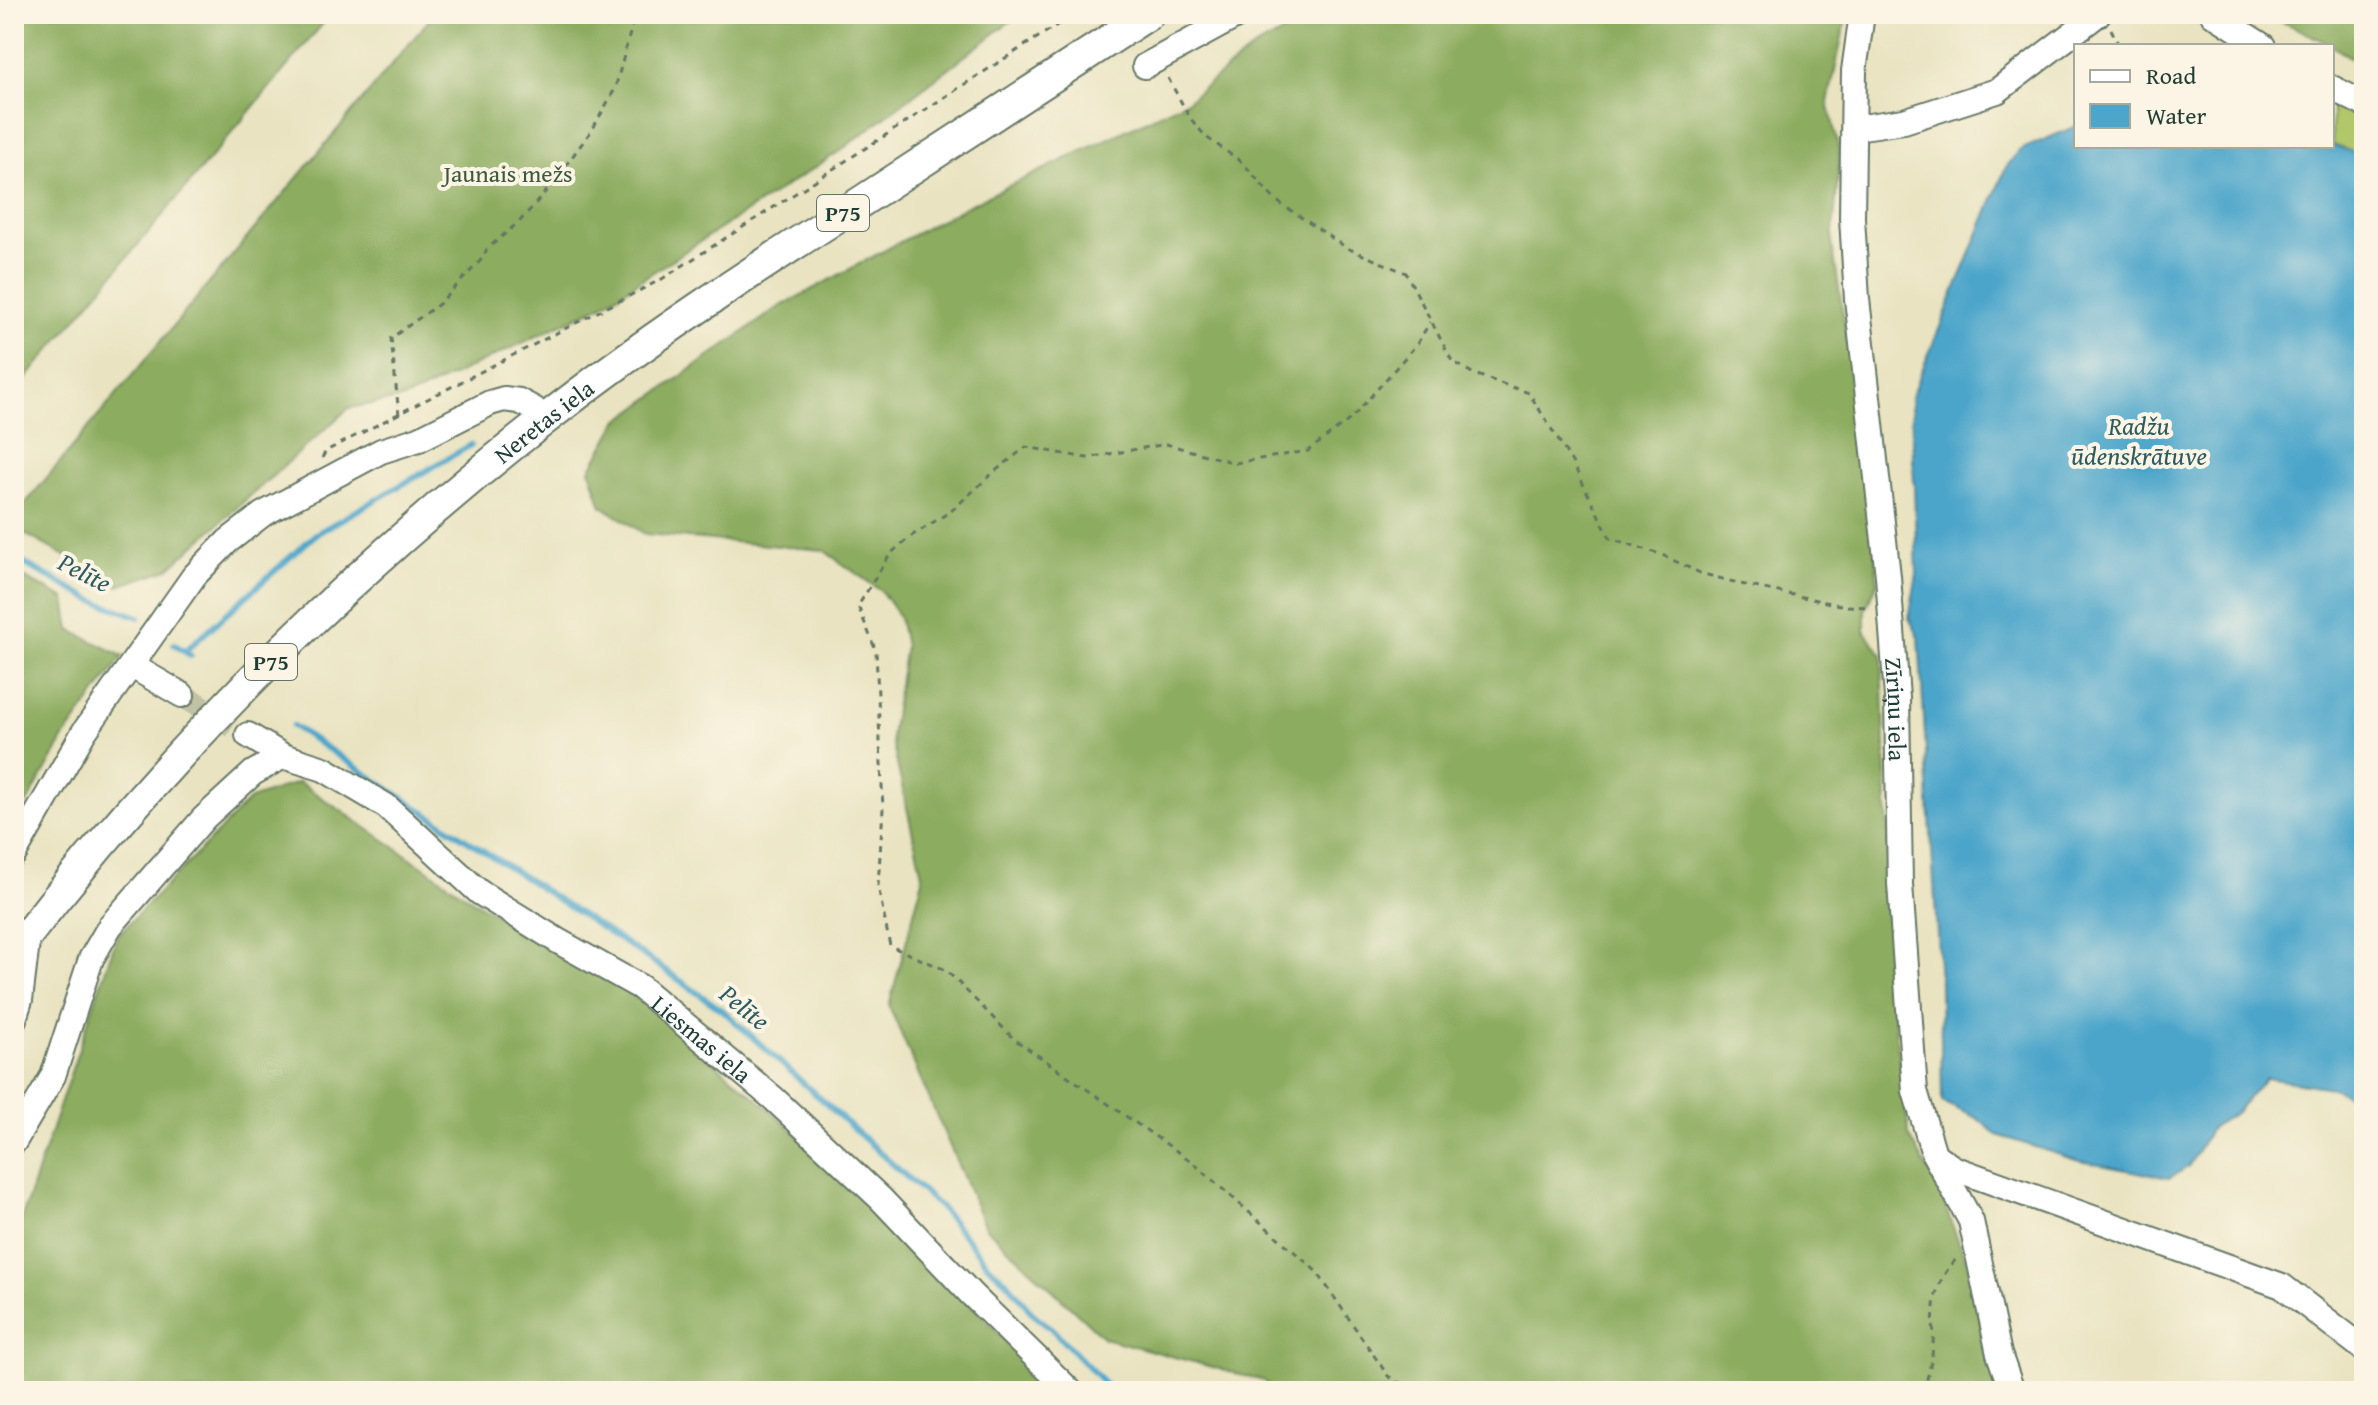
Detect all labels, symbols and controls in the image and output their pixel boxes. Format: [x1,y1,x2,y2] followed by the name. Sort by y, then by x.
[2074,44,2334,148] legend
[2146,58,2196,93] text: Road
[2146,98,2207,133] text: Water
[440,156,573,191] park label: Jaunais mežs
[817,195,869,231] road number: P75
[486,370,601,471] street label: Neretas iela
[2071,406,2207,475] water label: Radžu ūdenskrātuve
[51,542,118,602] water label: Pelīte
[245,644,297,680] road number: P75
[1877,656,1916,762] street label: Zīriņu iela
[711,974,779,1039] water label: Pelīte
[644,986,760,1091] street label: Liesmas iela

